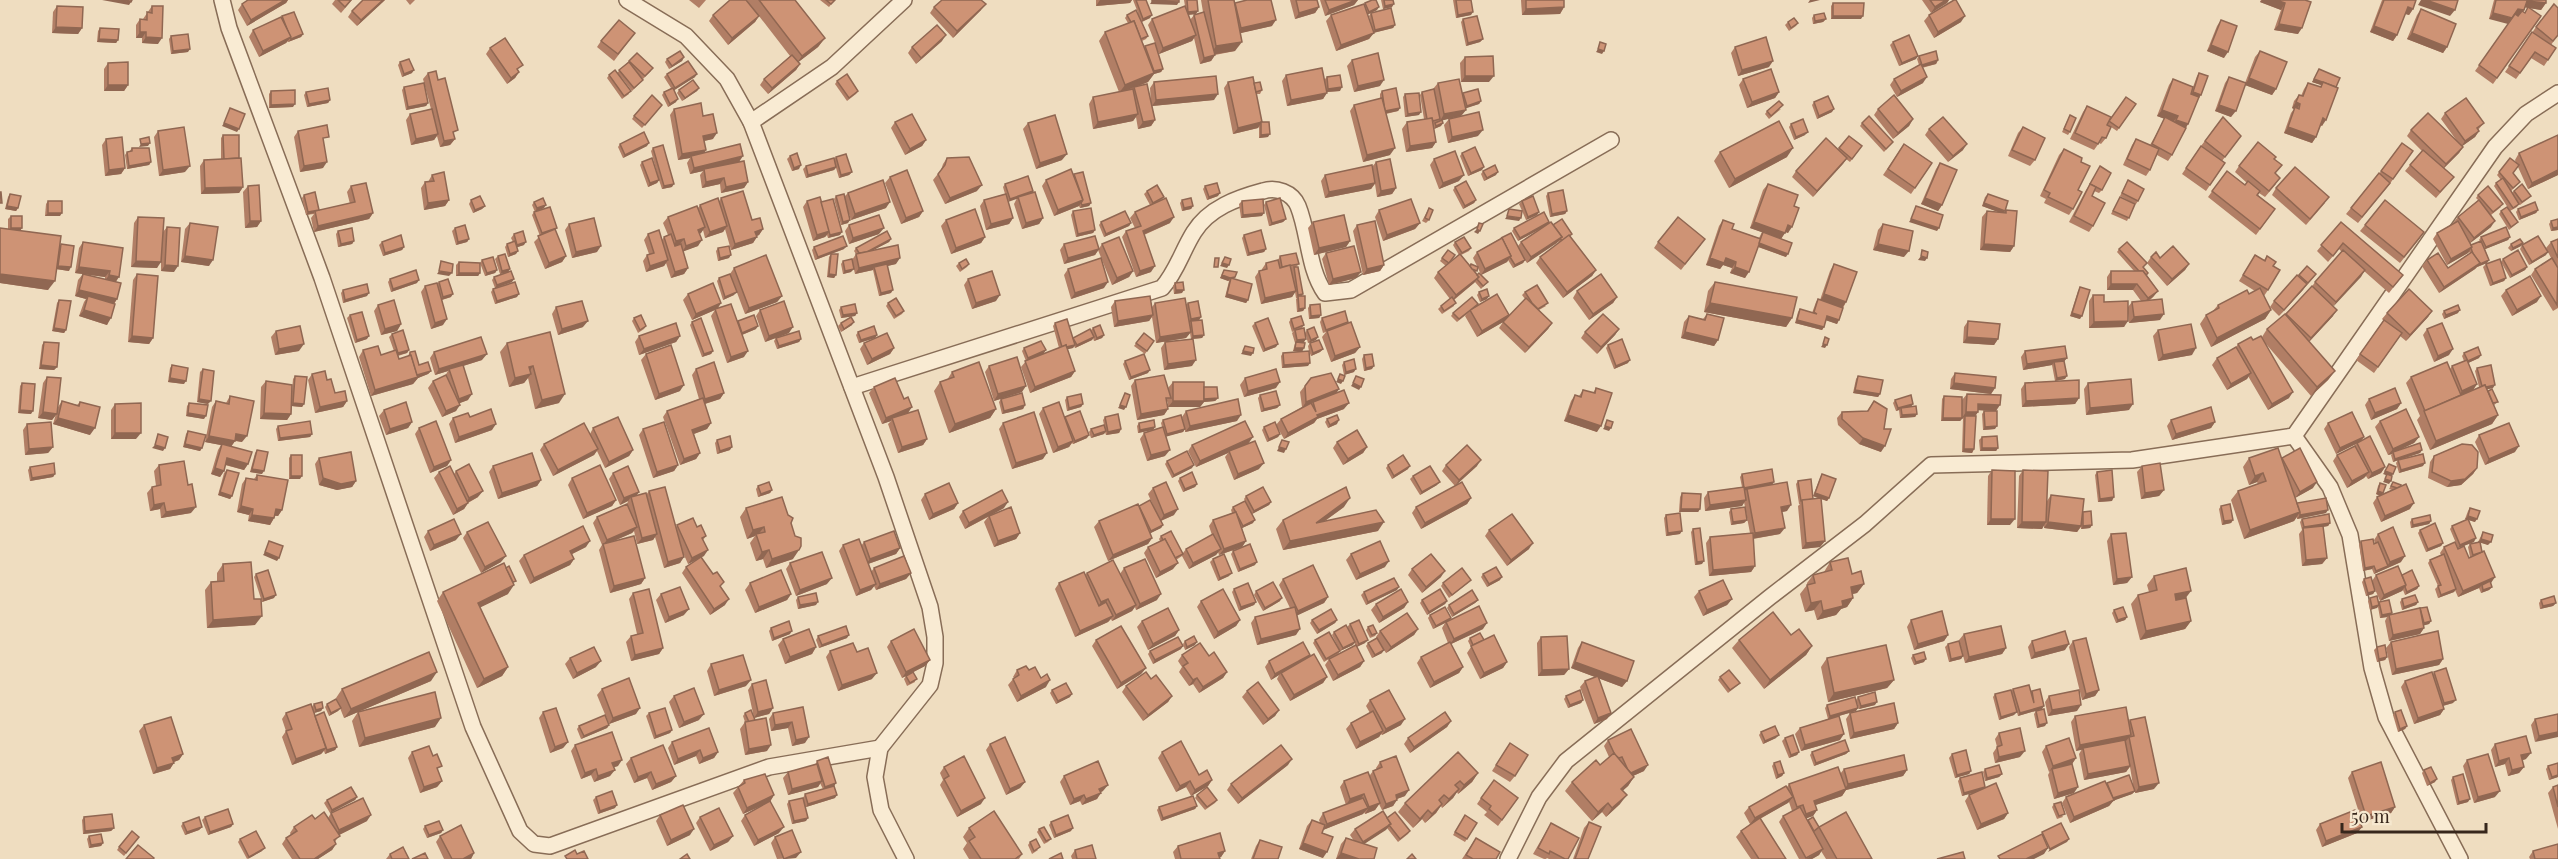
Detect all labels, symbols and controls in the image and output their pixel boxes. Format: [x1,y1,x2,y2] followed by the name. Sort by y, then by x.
[2342,796,2486,834] scale bar
[2351,804,2390,828] text: 50 m

